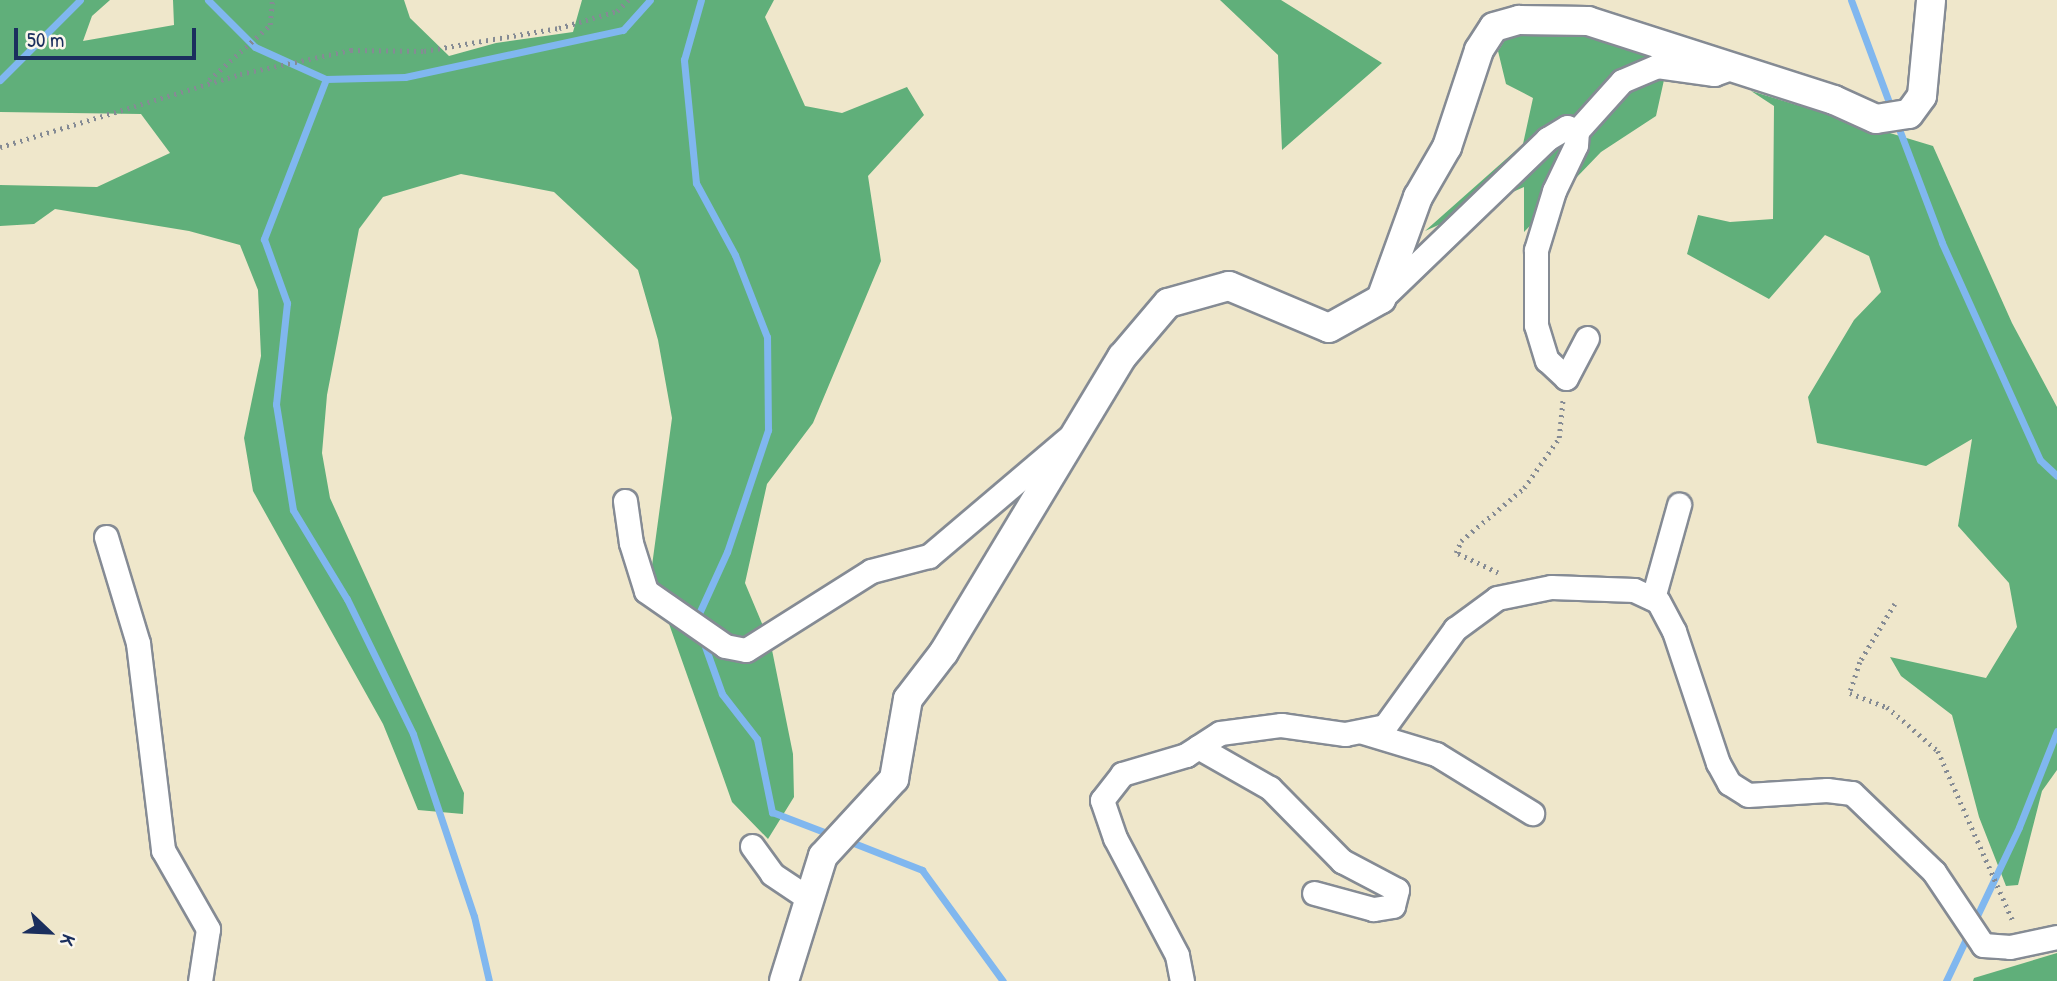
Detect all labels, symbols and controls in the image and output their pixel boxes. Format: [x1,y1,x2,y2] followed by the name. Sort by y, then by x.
[18,14,200,58] scale bar
[27,25,64,54] text: 50 m
[14,897,84,967] north arrow
[54,931,82,950] text: K

